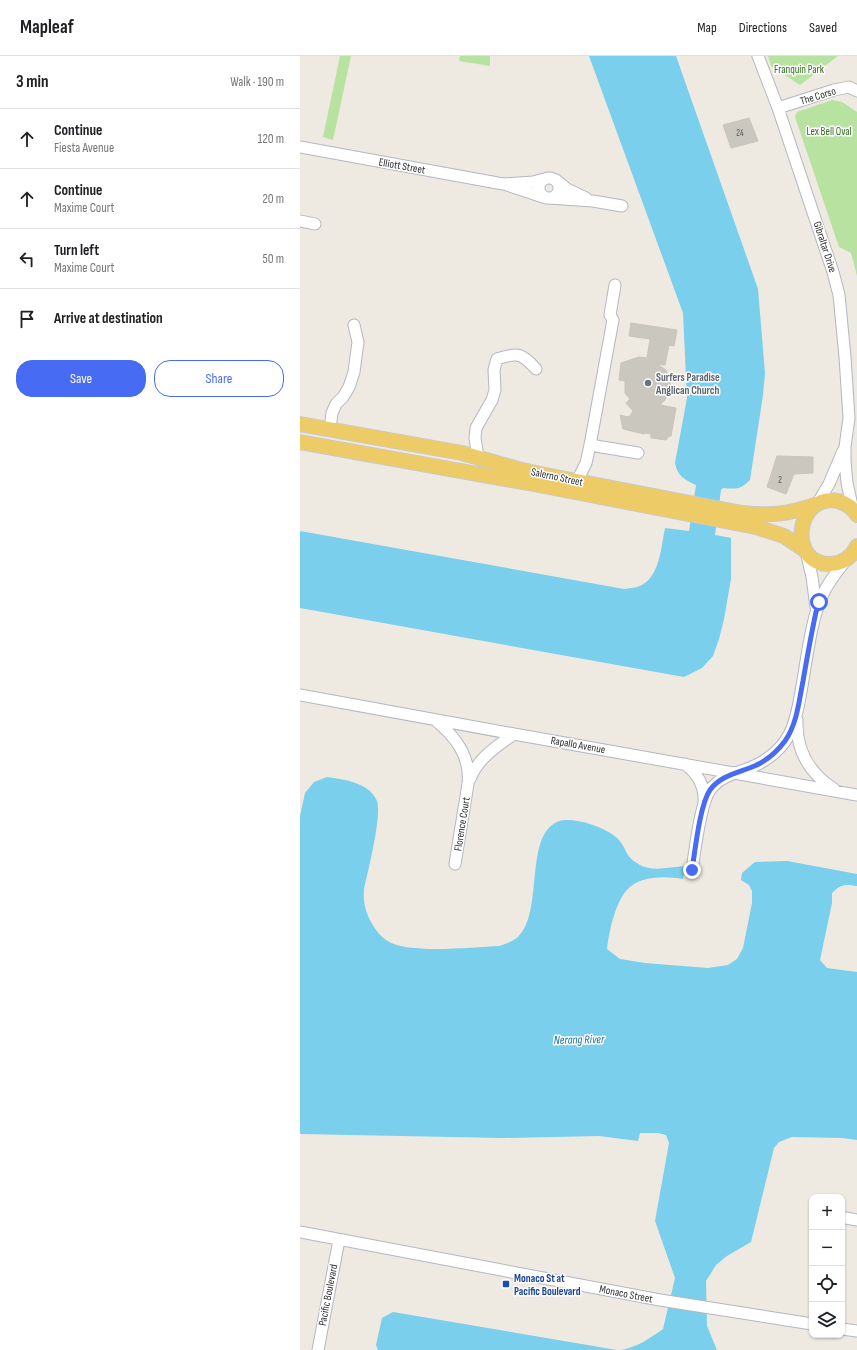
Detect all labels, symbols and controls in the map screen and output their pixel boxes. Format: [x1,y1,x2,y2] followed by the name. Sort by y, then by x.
[20,16,74,39] text: Mapleaf
[697,19,717,36] text: Map
[739,19,787,36] text: Directions
[809,19,837,36] text: Saved
[774,63,825,76] park label: Franquin Park
[16,72,49,92] text: 3 min
[230,74,284,90] text: Walk · 190 m
[799,84,838,108] street label: The Corso
[54,121,103,140] text: Continue
[806,125,852,138] park label: Lex Bell Oval
[16,128,38,150] icon: ahead
[736,128,744,139] house number: 24
[258,131,284,147] text: 120 m
[54,140,114,156] text: Fiesta Avenue
[378,156,427,177] street label: Elliott Street
[54,181,103,200] text: Continue
[16,188,38,210] icon: ahead
[262,191,284,207] text: 20 m
[54,200,115,216] text: Maxime Court
[811,220,839,274] street label: Gibraltar Drive
[54,241,99,260] text: Turn left
[16,248,38,270] icon: left
[263,251,284,267] text: 50 m
[54,260,115,276] text: Maxime Court
[16,308,38,330] icon: arrive
[54,309,163,328] text: Arrive at destination
[16,360,146,397] button: Save
[154,360,284,397] button: Share
[655,371,720,397] place label: Surfers Paradise Anglican Church
[643,378,653,388] marker: Surfers Paradise Anglican Church
[530,465,585,489] street label: Salerno Street
[778,475,782,486] house number: 2
[810,593,828,611] route start
[550,734,606,756] street label: Rapallo Avenue
[451,795,473,852] street label: Florence Court
[683,861,701,879] route end
[554,1032,605,1048] water label: Nerang River
[809,1194,845,1338] map controls
[809,1194,845,1230] button: +
[809,1230,845,1266] button: −
[316,1263,340,1327] street label: Pacific Boulevard
[809,1266,845,1302] button: locate
[514,1272,581,1298] place label: Monaco St at Pacific Boulevard
[501,1279,511,1289] marker: Monaco St at Pacific Boulevard
[598,1282,654,1306] street label: Monaco Street
[809,1302,845,1338] button: layers

